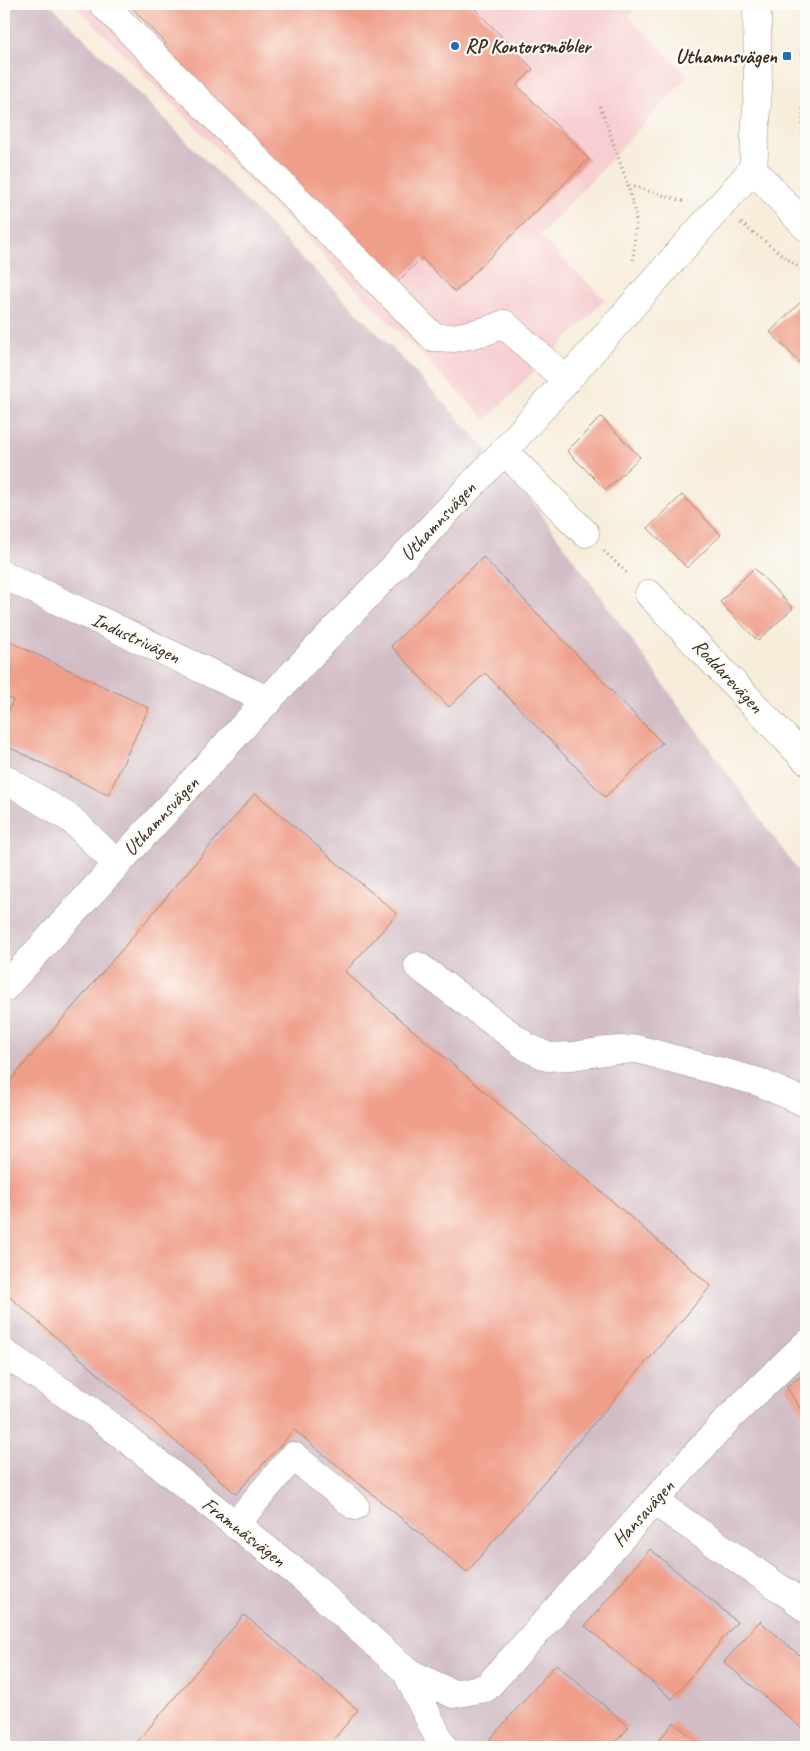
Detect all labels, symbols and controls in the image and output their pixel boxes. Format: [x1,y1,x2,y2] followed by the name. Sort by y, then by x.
[465,34,593,59] place label: RP Kontorsmöbler
[449,40,461,52] marker: RP Kontorsmöbler
[676,44,778,69] place label: Uthamnsvägen
[781,50,793,62] marker: Uthamnsvägen
[395,475,482,566] street label: Uthamnsvägen
[88,607,185,670] street label: Industrivägen
[687,633,770,719] street label: Roddarevägen
[118,770,205,861] street label: Uthamnsvägen
[606,1474,680,1552] street label: Hansavägen
[197,1492,292,1573] street label: Framnäsvägen

